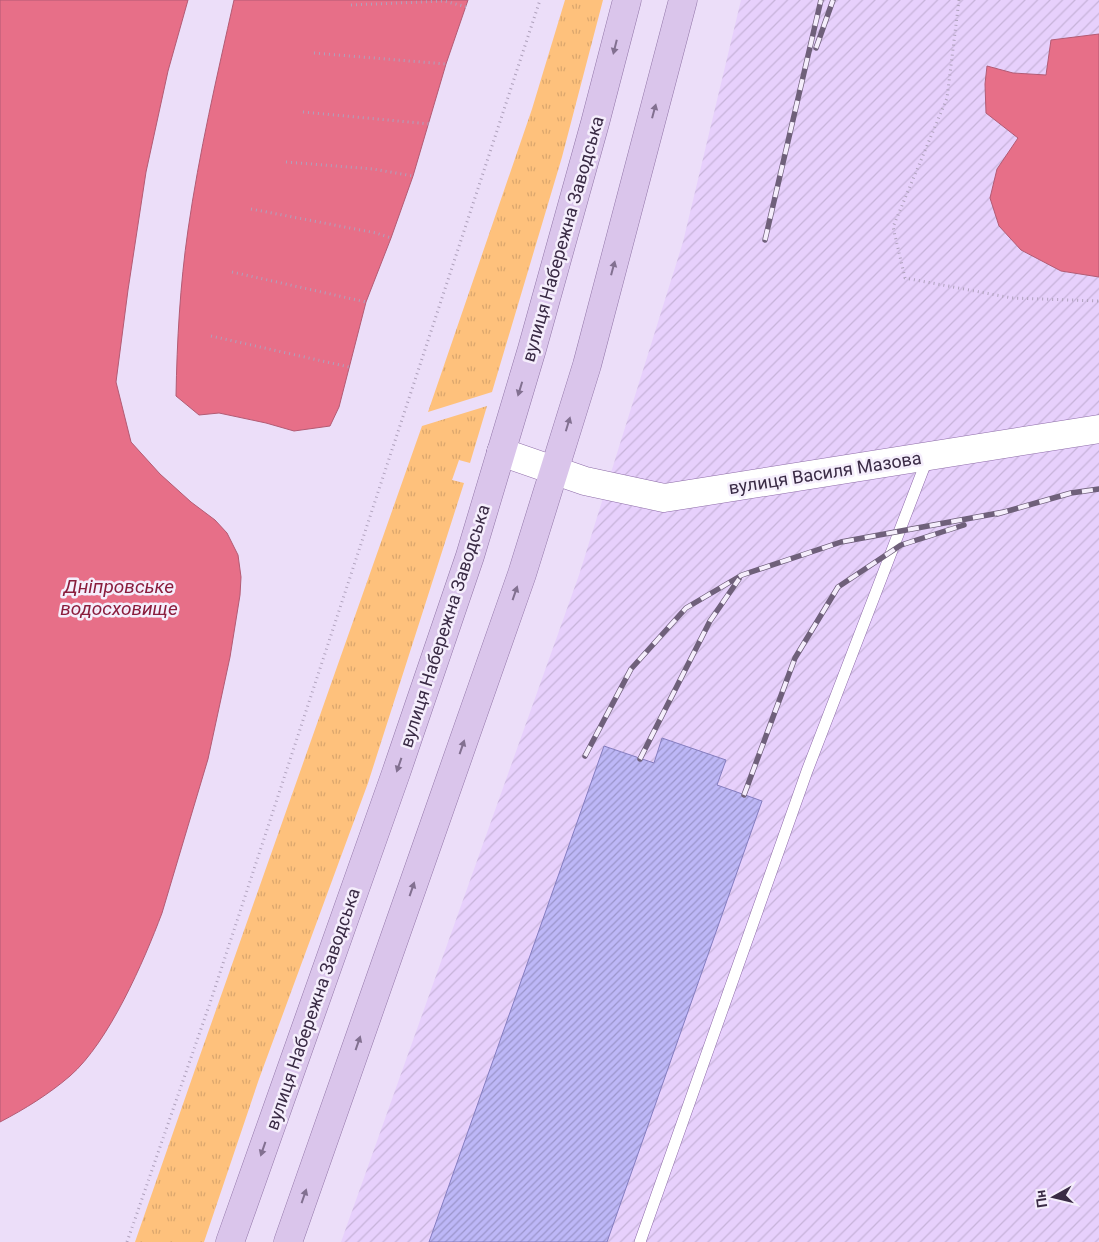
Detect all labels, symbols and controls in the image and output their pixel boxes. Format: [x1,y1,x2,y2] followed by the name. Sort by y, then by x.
[611,40,619,55] one-way arrow
[651,103,659,118] one-way arrow
[517,114,608,364] street label: вулиця Набережна Заводська
[609,260,617,275] one-way arrow
[516,382,524,397] one-way arrow
[565,417,573,432] one-way arrow
[727,447,923,498] street label: вулиця Василя Мазова
[395,502,494,750] street label: вулиця Набережна Заводська
[60,575,178,620] water label: Дніпровське водосховище
[512,586,519,601] one-way arrow
[458,739,466,754] one-way arrow
[395,758,403,773] one-way arrow
[409,882,416,897] one-way arrow
[261,885,364,1133] street label: вулиця Набережна Заводська
[355,1035,362,1050] one-way arrow
[259,1142,267,1157] one-way arrow
[1029,1172,1079,1222] north arrow
[300,1188,308,1203] one-way arrow
[1032,1189,1050,1209] text: Пн

